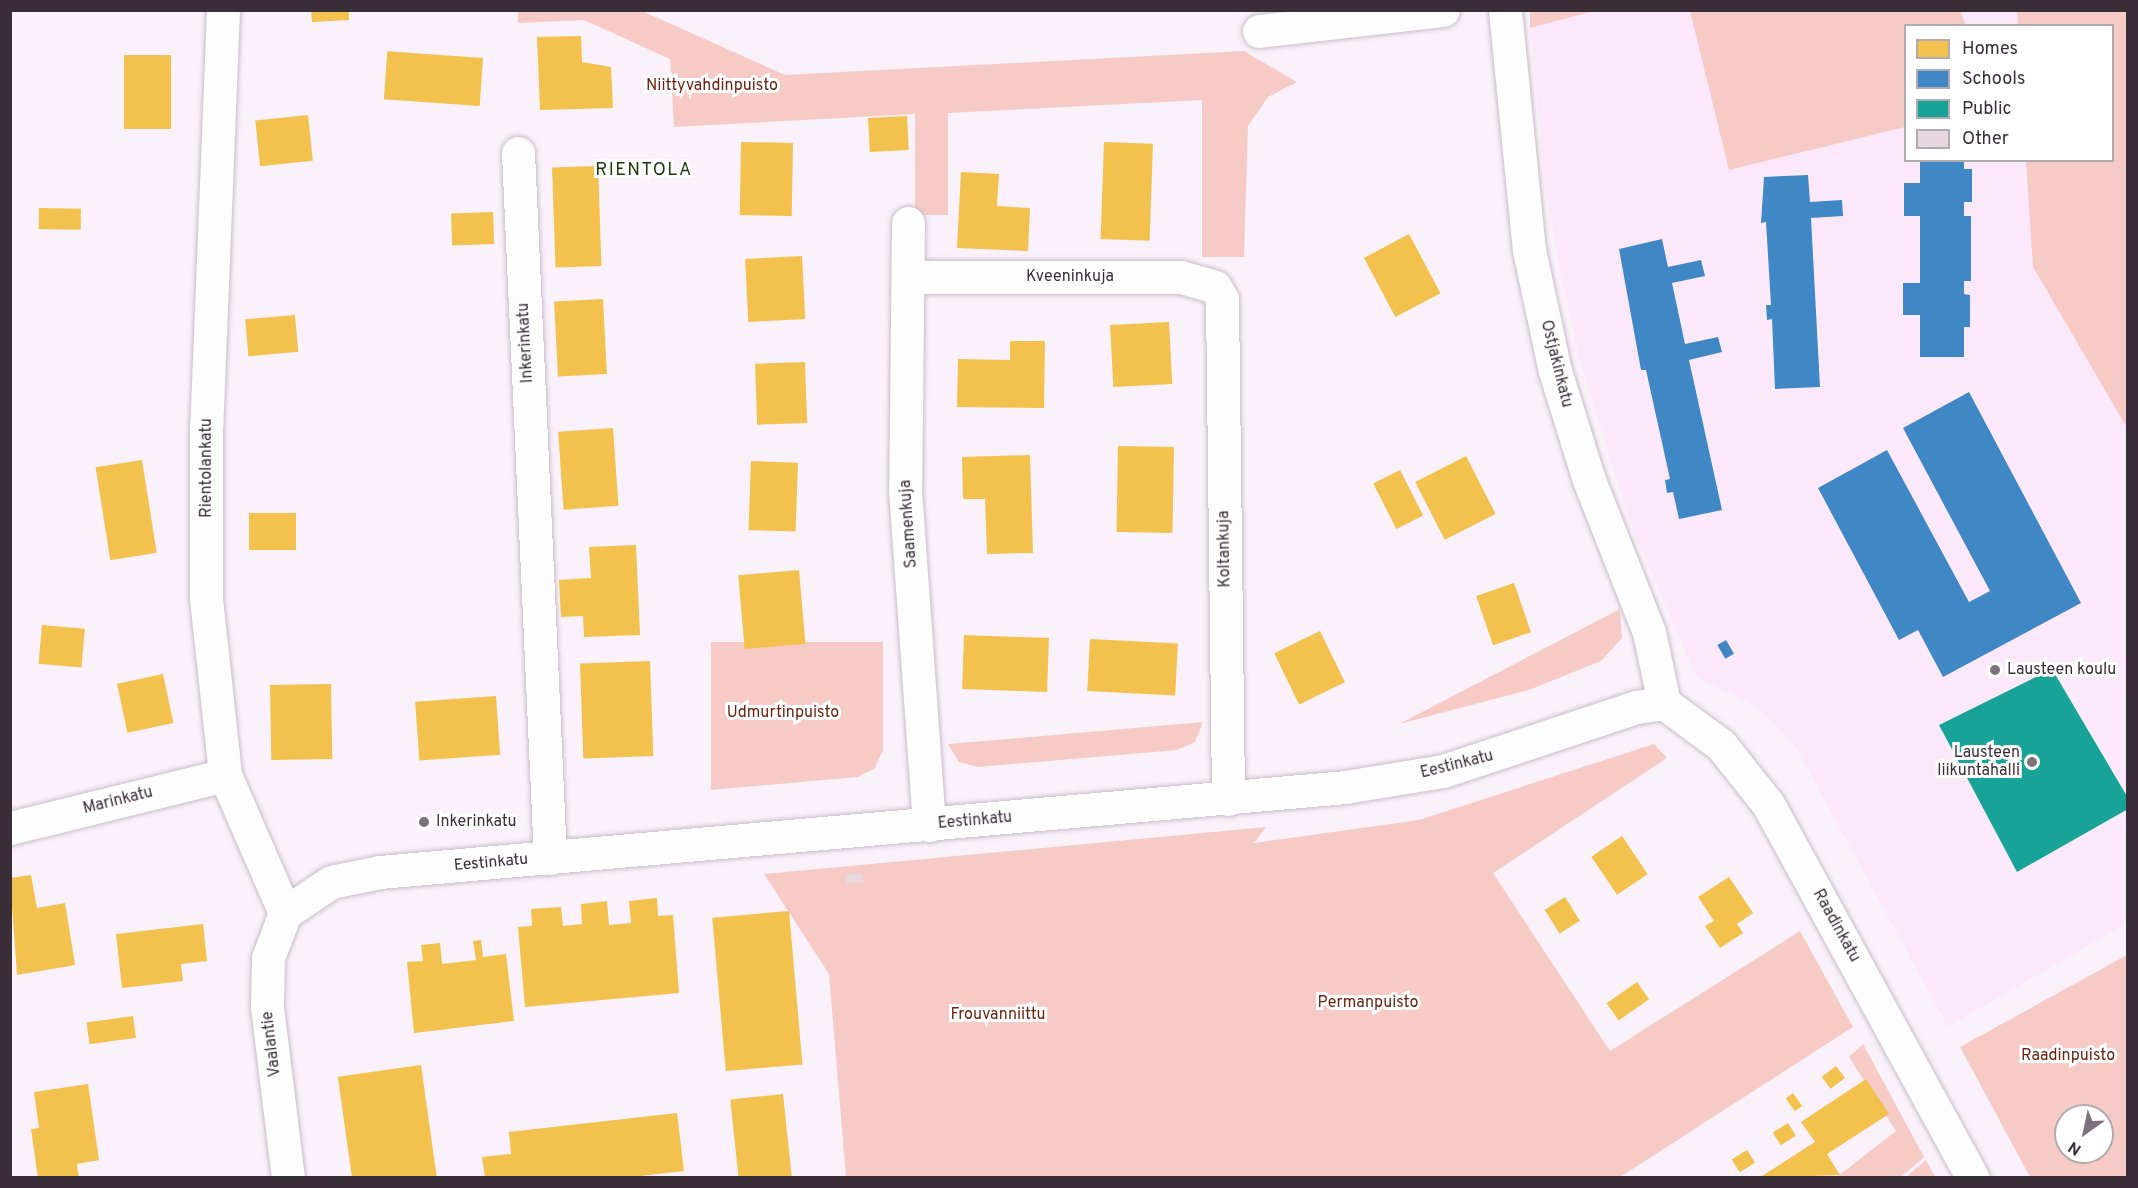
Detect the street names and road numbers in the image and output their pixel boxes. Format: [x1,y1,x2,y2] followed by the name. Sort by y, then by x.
[1026,267,1114,287] street label: Kveeninkuja
[514,302,538,384] street label: Inkerinkatu
[1536,318,1576,410] street label: Ostjakinkatu
[197,418,217,518] street label: Rientolankatu
[896,479,922,569] street label: Saamenkuja
[1215,510,1235,588] street label: Koltankuja
[1419,747,1495,783] street label: Eestinkatu
[81,783,155,819] street label: Marinkatu
[937,808,1013,834] street label: Eestinkatu
[453,850,529,876] street label: Eestinkatu
[1808,886,1864,966] street label: Raadinkatu
[258,1010,286,1078] street label: Vaalantie

